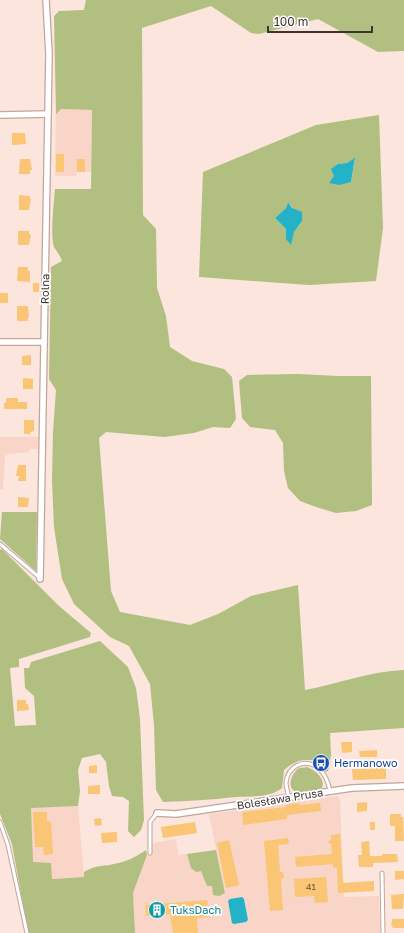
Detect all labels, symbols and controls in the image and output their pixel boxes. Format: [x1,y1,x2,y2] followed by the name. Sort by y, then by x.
[268,8,372,34] scale bar
[274,14,308,29] text: 100 m
[38,274,51,304] street label: Rolna
[311,753,331,773] bus stop icon: Hermanowo
[334,756,398,769] place label: Hermanowo
[236,785,324,812] street label: Bolesława Prusa
[306,881,317,892] house number: 41
[147,900,167,920] building icon: TuksDach
[170,903,221,916] place label: TuksDach

